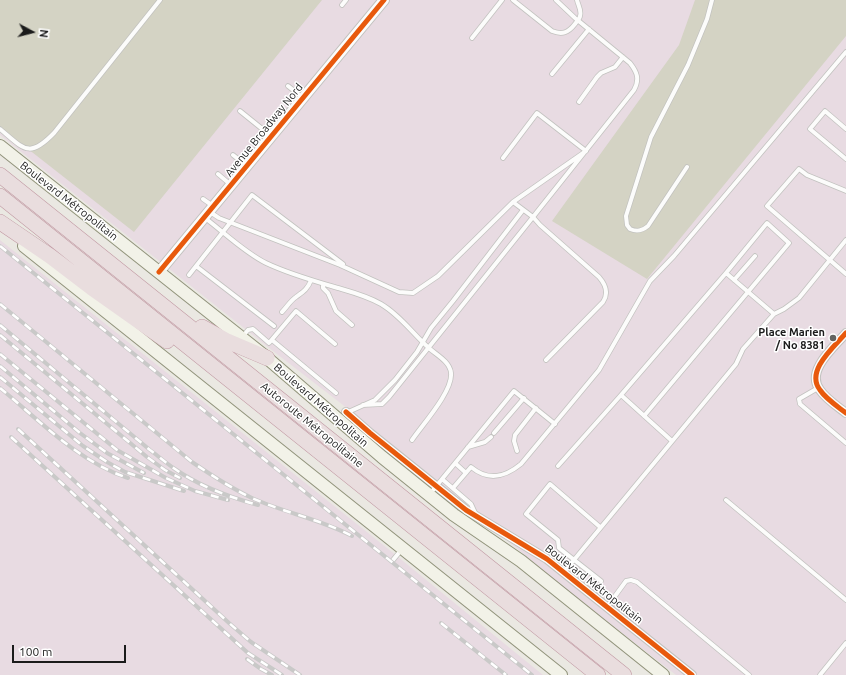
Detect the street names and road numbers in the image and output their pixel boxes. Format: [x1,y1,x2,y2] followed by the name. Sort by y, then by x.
[222,81,306,179] street label: Avenue Broadway Nord
[17,159,121,243] street label: Boulevard Métropolitain
[271,360,371,450] street label: Boulevard Métropolitain
[258,380,366,470] street label: Autoroute Métropolitaine
[542,542,646,626] street label: Boulevard Métropolitain

